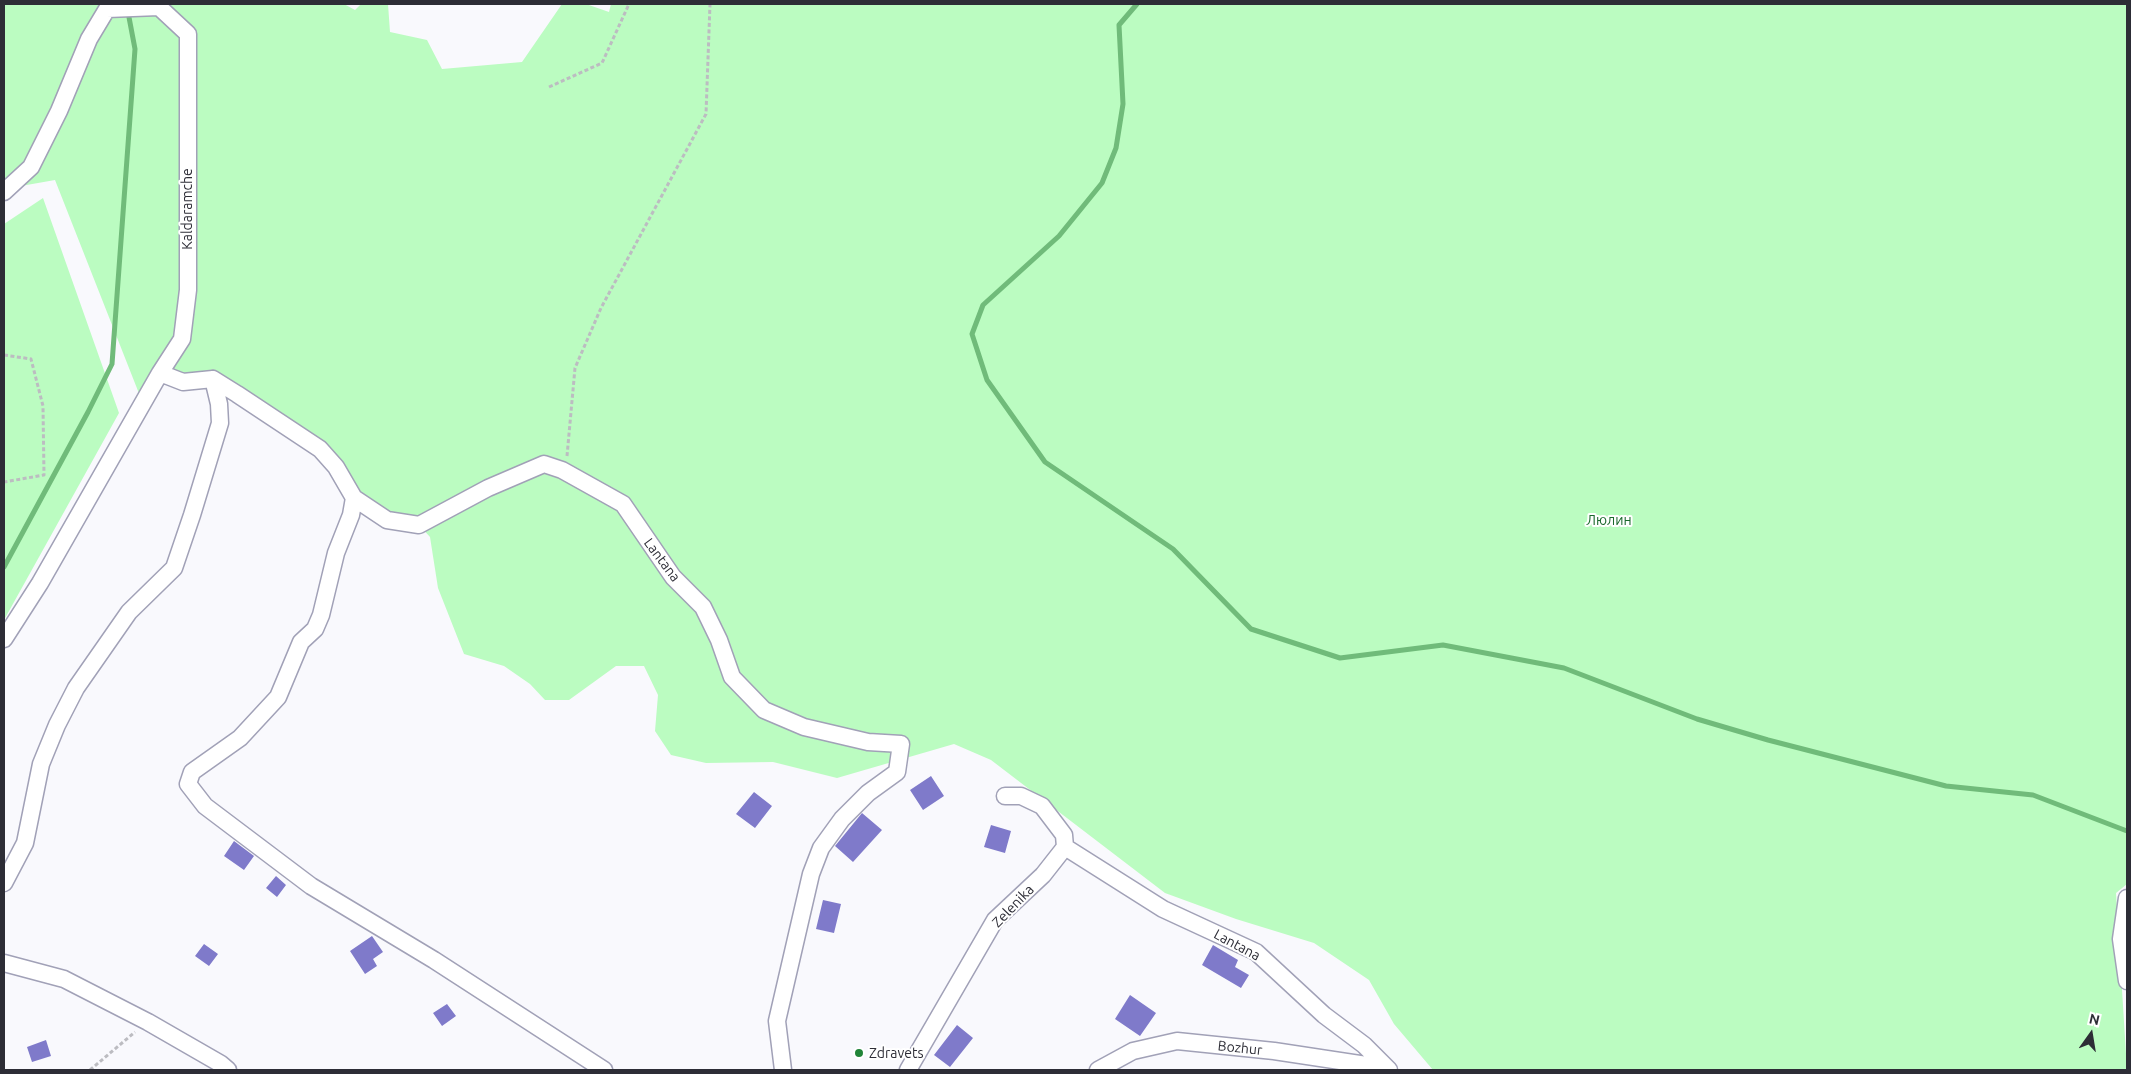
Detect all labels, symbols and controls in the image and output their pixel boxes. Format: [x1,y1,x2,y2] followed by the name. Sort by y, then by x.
[179,168,195,250] street label: Kaldaramche
[1586,512,1632,528] park label: Люлин
[640,535,684,585] street label: Lantana
[989,881,1037,931] street label: Zelenika
[1211,926,1263,964] street label: Lantana
[2066,1009,2116,1059] north arrow
[2087,1010,2101,1028] text: N
[1217,1037,1263,1059] street label: Bozhur
[869,1045,924,1061] place label: Zdravets
[853,1047,865,1059] marker: Zdravets

